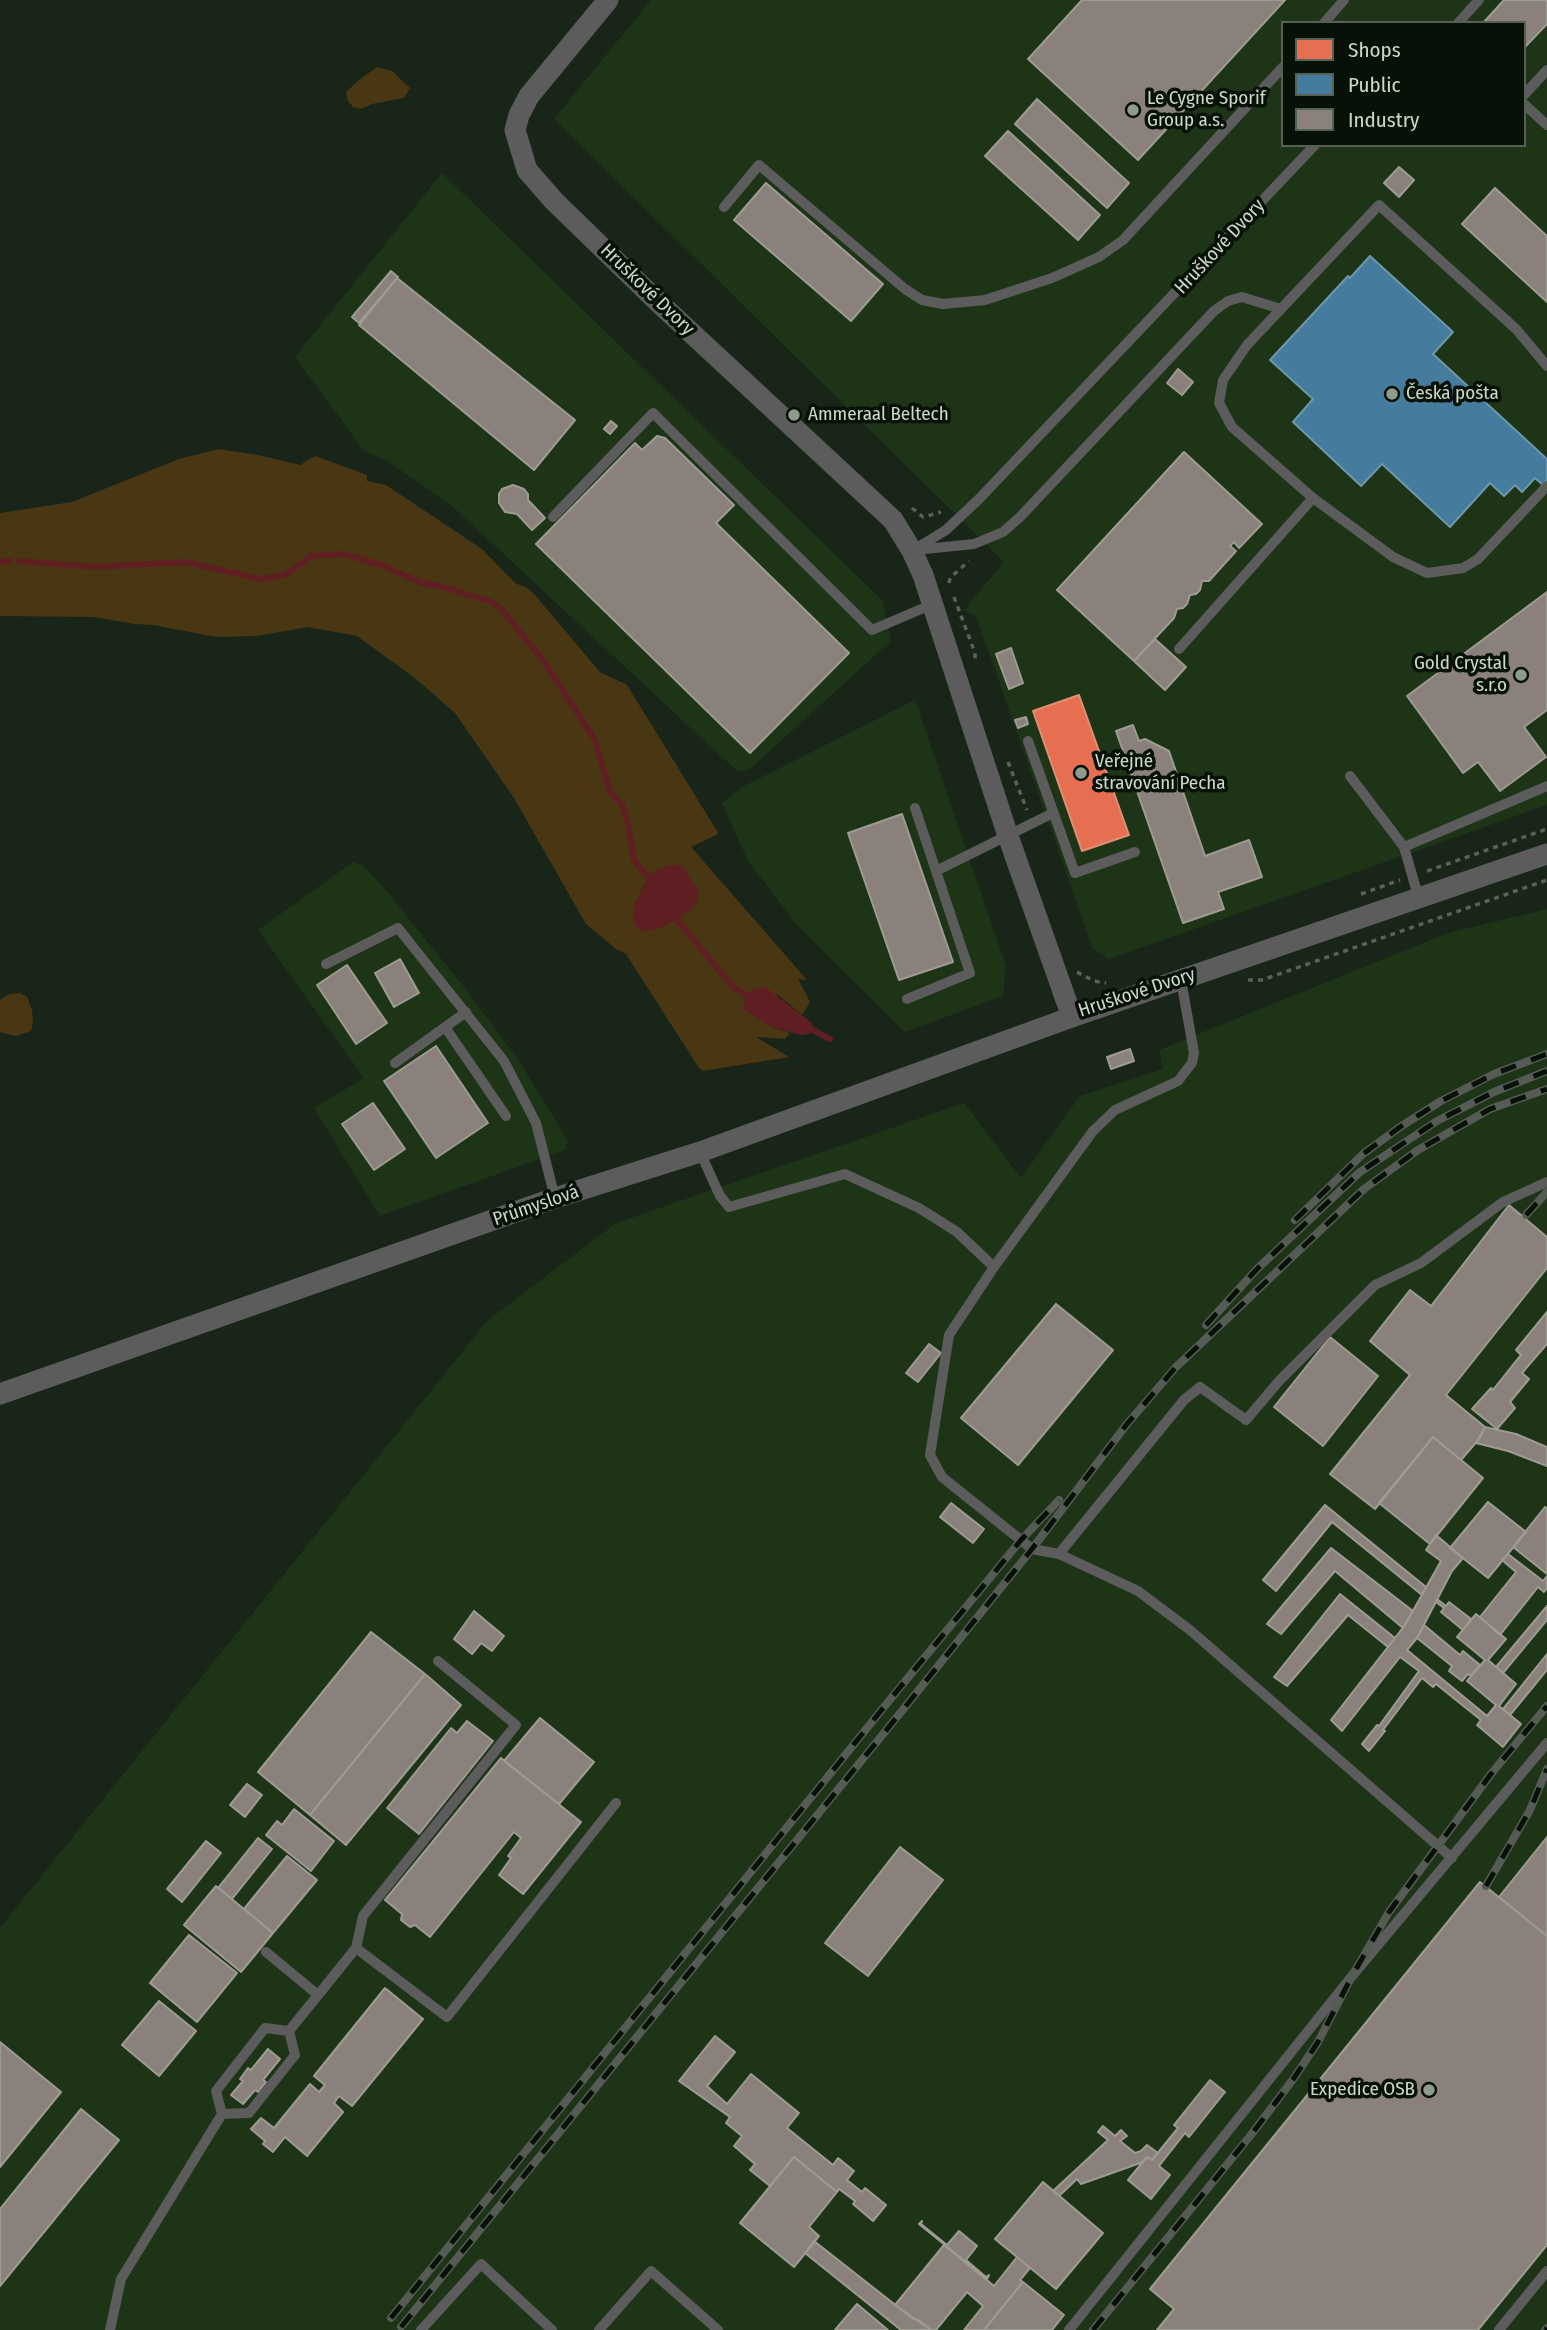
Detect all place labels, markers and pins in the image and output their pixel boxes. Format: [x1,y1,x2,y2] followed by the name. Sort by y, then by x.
[1147,88,1266,132] place label: Le Cygne Sporif Group a.s.
[1125,102,1141,118] marker: Le Cygne Sporif Group a.s.
[1406,383,1499,405] place label: Česká pošta
[1384,386,1400,402] marker: Česká pošta
[808,404,949,426] place label: Ammeraal Beltech
[786,407,802,423] marker: Ammeraal Beltech
[1414,653,1507,697] place label: Gold Crystal s.r.o
[1513,667,1529,683] marker: Gold Crystal s.r.o
[1095,751,1226,795] place label: Veřejné stravování Pecha
[1073,765,1089,781] marker: Veřejné stravování Pecha
[1310,2079,1415,2101] place label: Expedice OSB
[1421,2082,1437,2098] marker: Expedice OSB

